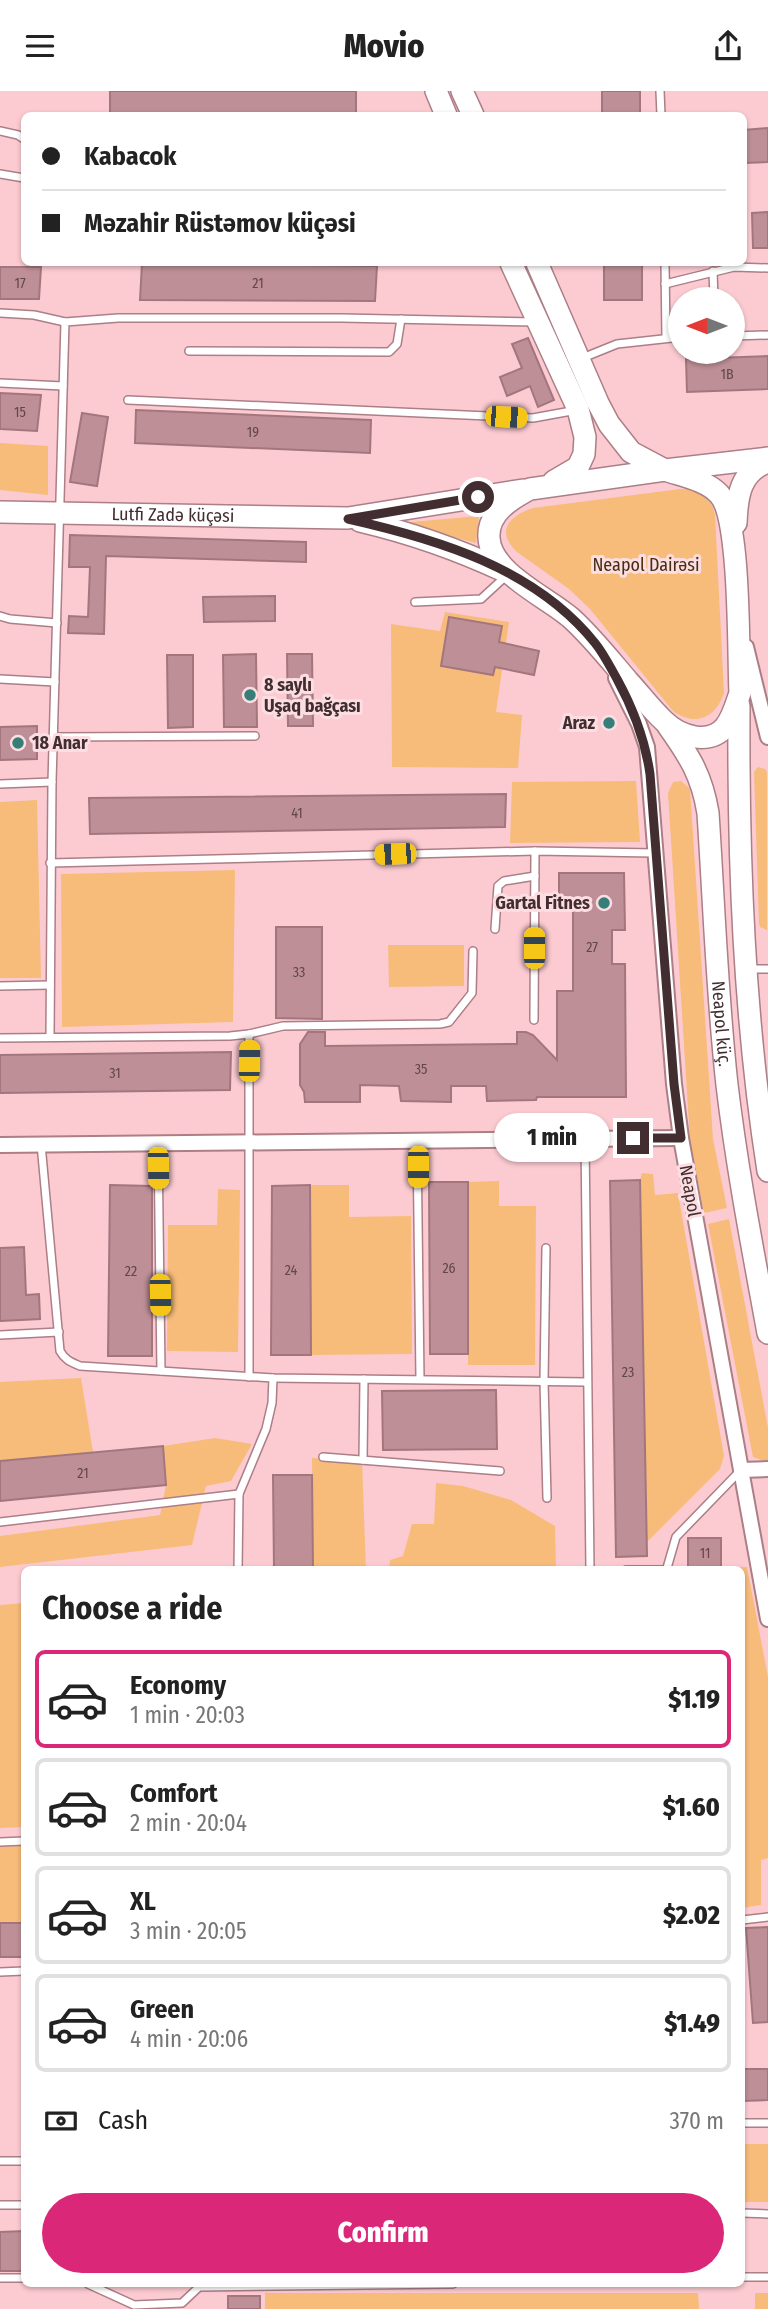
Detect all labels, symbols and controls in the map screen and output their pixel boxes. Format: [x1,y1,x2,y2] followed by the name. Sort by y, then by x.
[21,27,59,65] icon: menu
[344,27,424,65] text: Movio
[709,27,747,65] icon: share
[84,141,177,172] text: Kabacok
[84,208,356,239] text: Məzahir Rüstəmov küçəsi
[14,275,26,292] house number: 17
[252,275,264,292] house number: 21
[668,287,746,364] north arrow
[668,287,745,364] map controls
[720,366,734,383] house number: 1B
[14,404,26,421] house number: 15
[485,405,528,429] car
[247,424,259,441] house number: 19
[462,481,494,513] route start
[111,503,235,527] street label: Lutfi Zadə küçəsi
[592,554,700,576] park label: Neapol Dairəsi
[264,674,361,717] place label: 8 saylı Uşaq bağçası
[242,687,258,703] marker: 8 saylı Uşaq bağçası
[562,712,595,734] place label: Araz
[601,715,617,731] marker: Araz
[32,732,88,754] place label: 18 Anar
[10,735,26,751] marker: 18 Anar
[291,805,303,822] house number: 41
[374,843,417,865] car
[495,892,590,914] place label: Gartal Fitnes
[596,895,612,911] marker: Gartal Fitnes
[524,927,545,969] car
[586,939,598,956] house number: 27
[293,964,305,981] house number: 33
[707,980,736,1068] street label: Neapol küç.
[239,1040,260,1082] car
[415,1061,427,1078] house number: 35
[109,1065,121,1082] house number: 31
[493,1114,608,1163] callout: 1 min
[617,1122,649,1154] route end
[527,1123,577,1151] text: 1 min
[408,1146,429,1188] car
[148,1147,169,1189] car
[675,1163,705,1219] street label: Neapol
[442,1260,456,1277] house number: 26
[285,1262,298,1279] house number: 24
[125,1263,137,1280] house number: 22
[150,1274,171,1316] car
[622,1364,634,1381] house number: 23
[77,1465,89,1482] house number: 21
[700,1545,710,1562] house number: 11
[42,1589,223,1627] text: Choose a ride
[46,1668,109,1731] icon: car
[130,1670,226,1701] text: Economy
[668,1684,720,1715] text: $1.19
[130,1701,245,1729] text: 1 min · 20:03
[46,1776,109,1839] icon: car
[130,1778,218,1809] text: Comfort
[663,1792,720,1823] text: $1.60
[130,1809,247,1837] text: 2 min · 20:04
[46,1884,109,1947] icon: car
[130,1886,156,1917] text: XL
[663,1900,720,1931] text: $2.02
[130,1917,247,1945] text: 3 min · 20:05
[46,1992,109,2055] icon: car
[130,1994,194,2025] text: Green
[664,2008,720,2039] text: $1.49
[130,2025,248,2053] text: 4 min · 20:06
[42,2102,80,2140] icon: cash
[98,2105,148,2136] text: Cash
[670,2107,724,2135] text: 370 m
[42,2193,724,2273] button: Confirm

